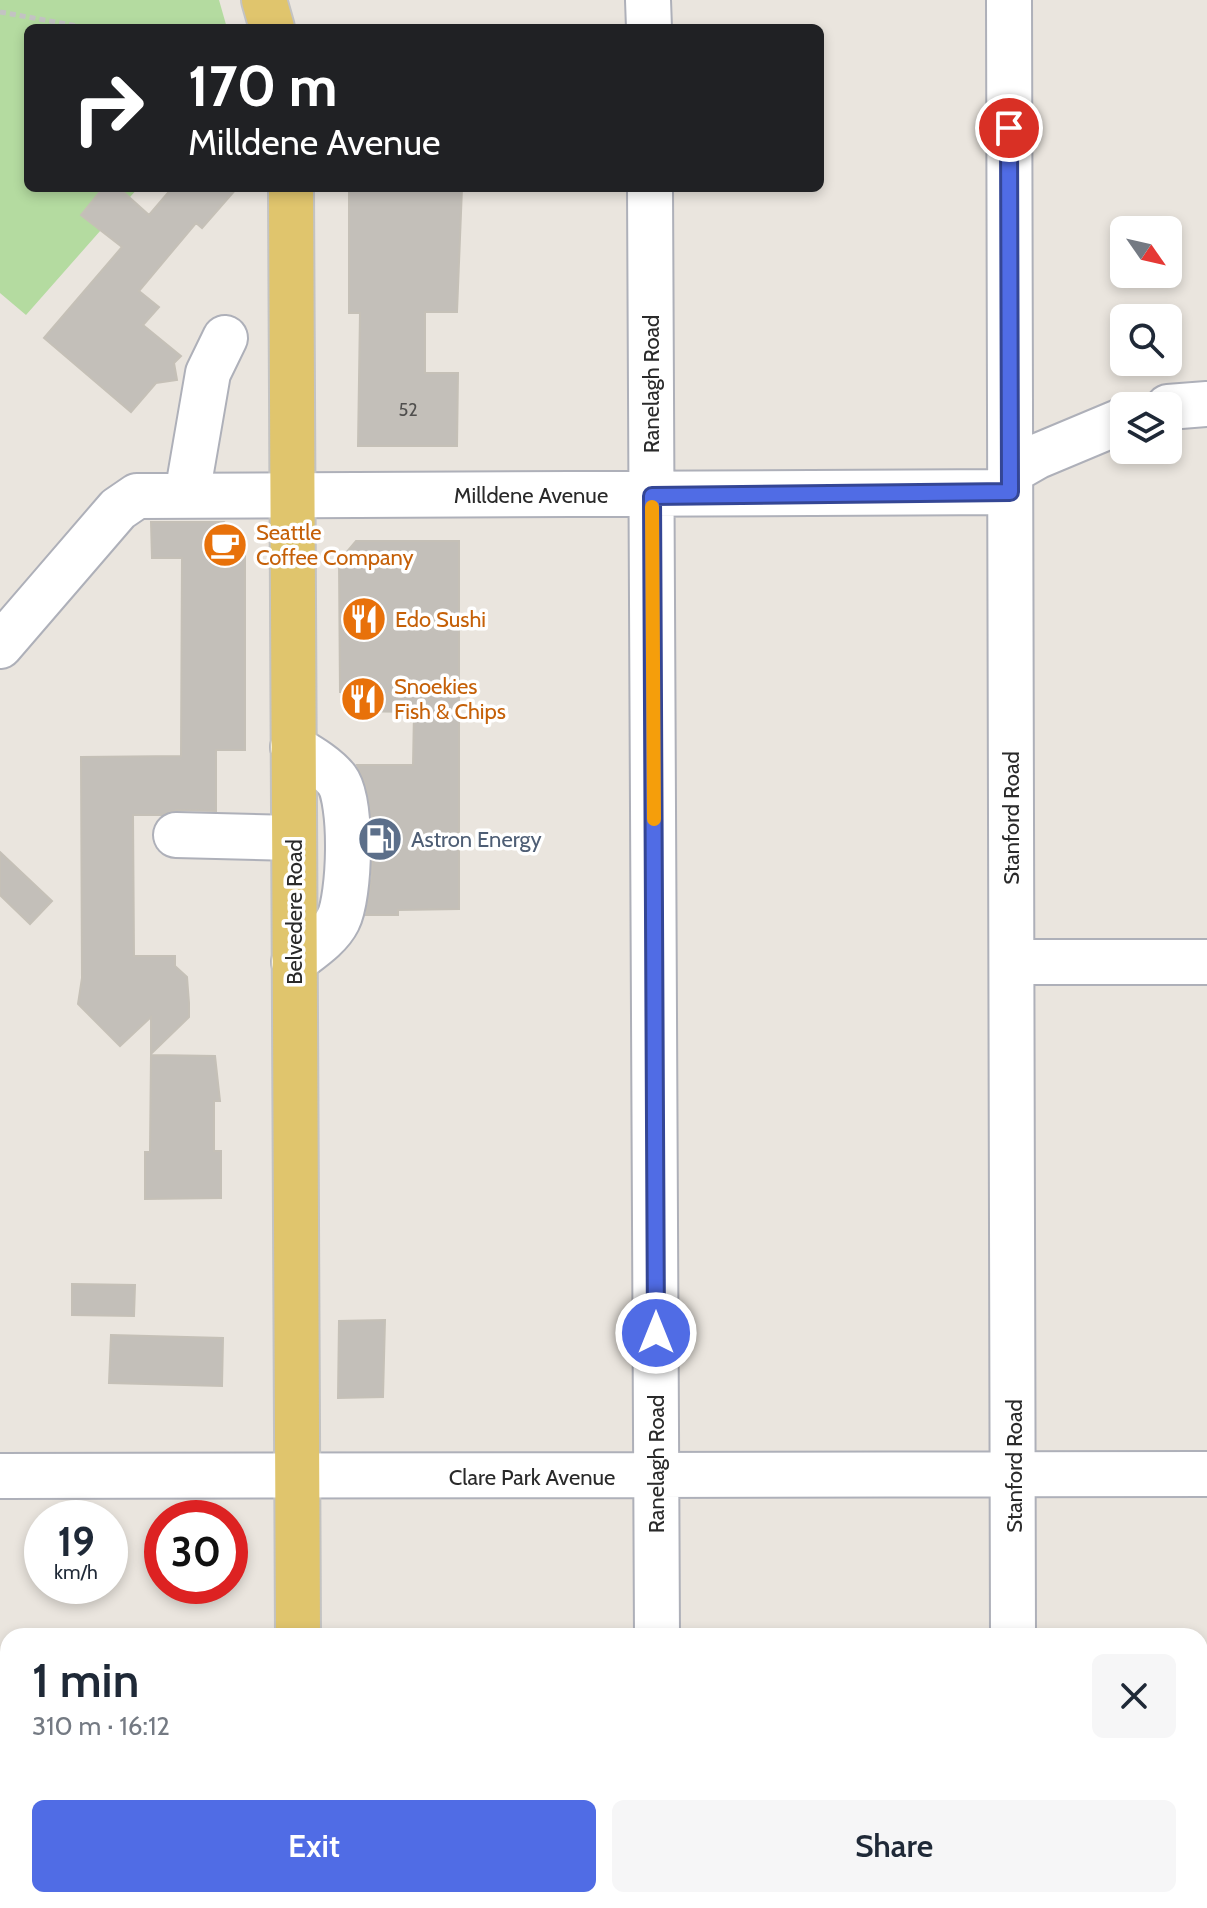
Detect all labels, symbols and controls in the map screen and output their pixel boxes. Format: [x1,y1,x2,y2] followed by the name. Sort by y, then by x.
[188,52,338,120] text: 170 m
[56,56,160,160] icon: right
[975,94,1043,162] pin
[987,106,1031,150] icon: arrive
[188,120,441,164] text: Milldene Avenue
[1110,216,1182,288] north arrow
[1110,216,1182,464] map controls
[1110,304,1182,376] button: search
[638,315,665,453] street label: Ranelagh Road
[1110,392,1182,464] button: layers
[398,399,418,421] house number: 52
[454,482,608,509] street label: Milldene Avenue
[256,519,414,571] place label: Seattle Coffee Company
[201,521,249,569] cafe icon: Seattle Coffee Company
[340,595,388,643] restaurant icon: Edo Sushi
[395,606,486,633] place label: Edo Sushi
[394,673,506,725] place label: Snoekies Fish & Chips
[339,675,387,723] restaurant icon: Snoekies Fish & Chips
[998,751,1025,885] street label: Stanford Road
[356,815,404,863] fuel station icon: Astron Energy
[411,826,542,853] place label: Astron Energy
[281,839,308,985] street label: Belvedere Road
[614,1291,698,1375] position arrow
[643,1395,670,1533] street label: Ranelagh Road
[1001,1399,1028,1533] street label: Stanford Road
[449,1464,615,1491] street label: Clare Park Avenue
[144,1500,248,1604] speed limit sign: 30
[57,1517,95,1566] text: 19
[54,1560,98,1584] text: km/h
[32,1651,139,1709] text: 1 min
[1092,1654,1176,1738] button: close
[32,1710,170,1742] text: 310 m · 16:12
[32,1800,596,1892] button: Exit
[612,1800,1176,1892] button: Share

